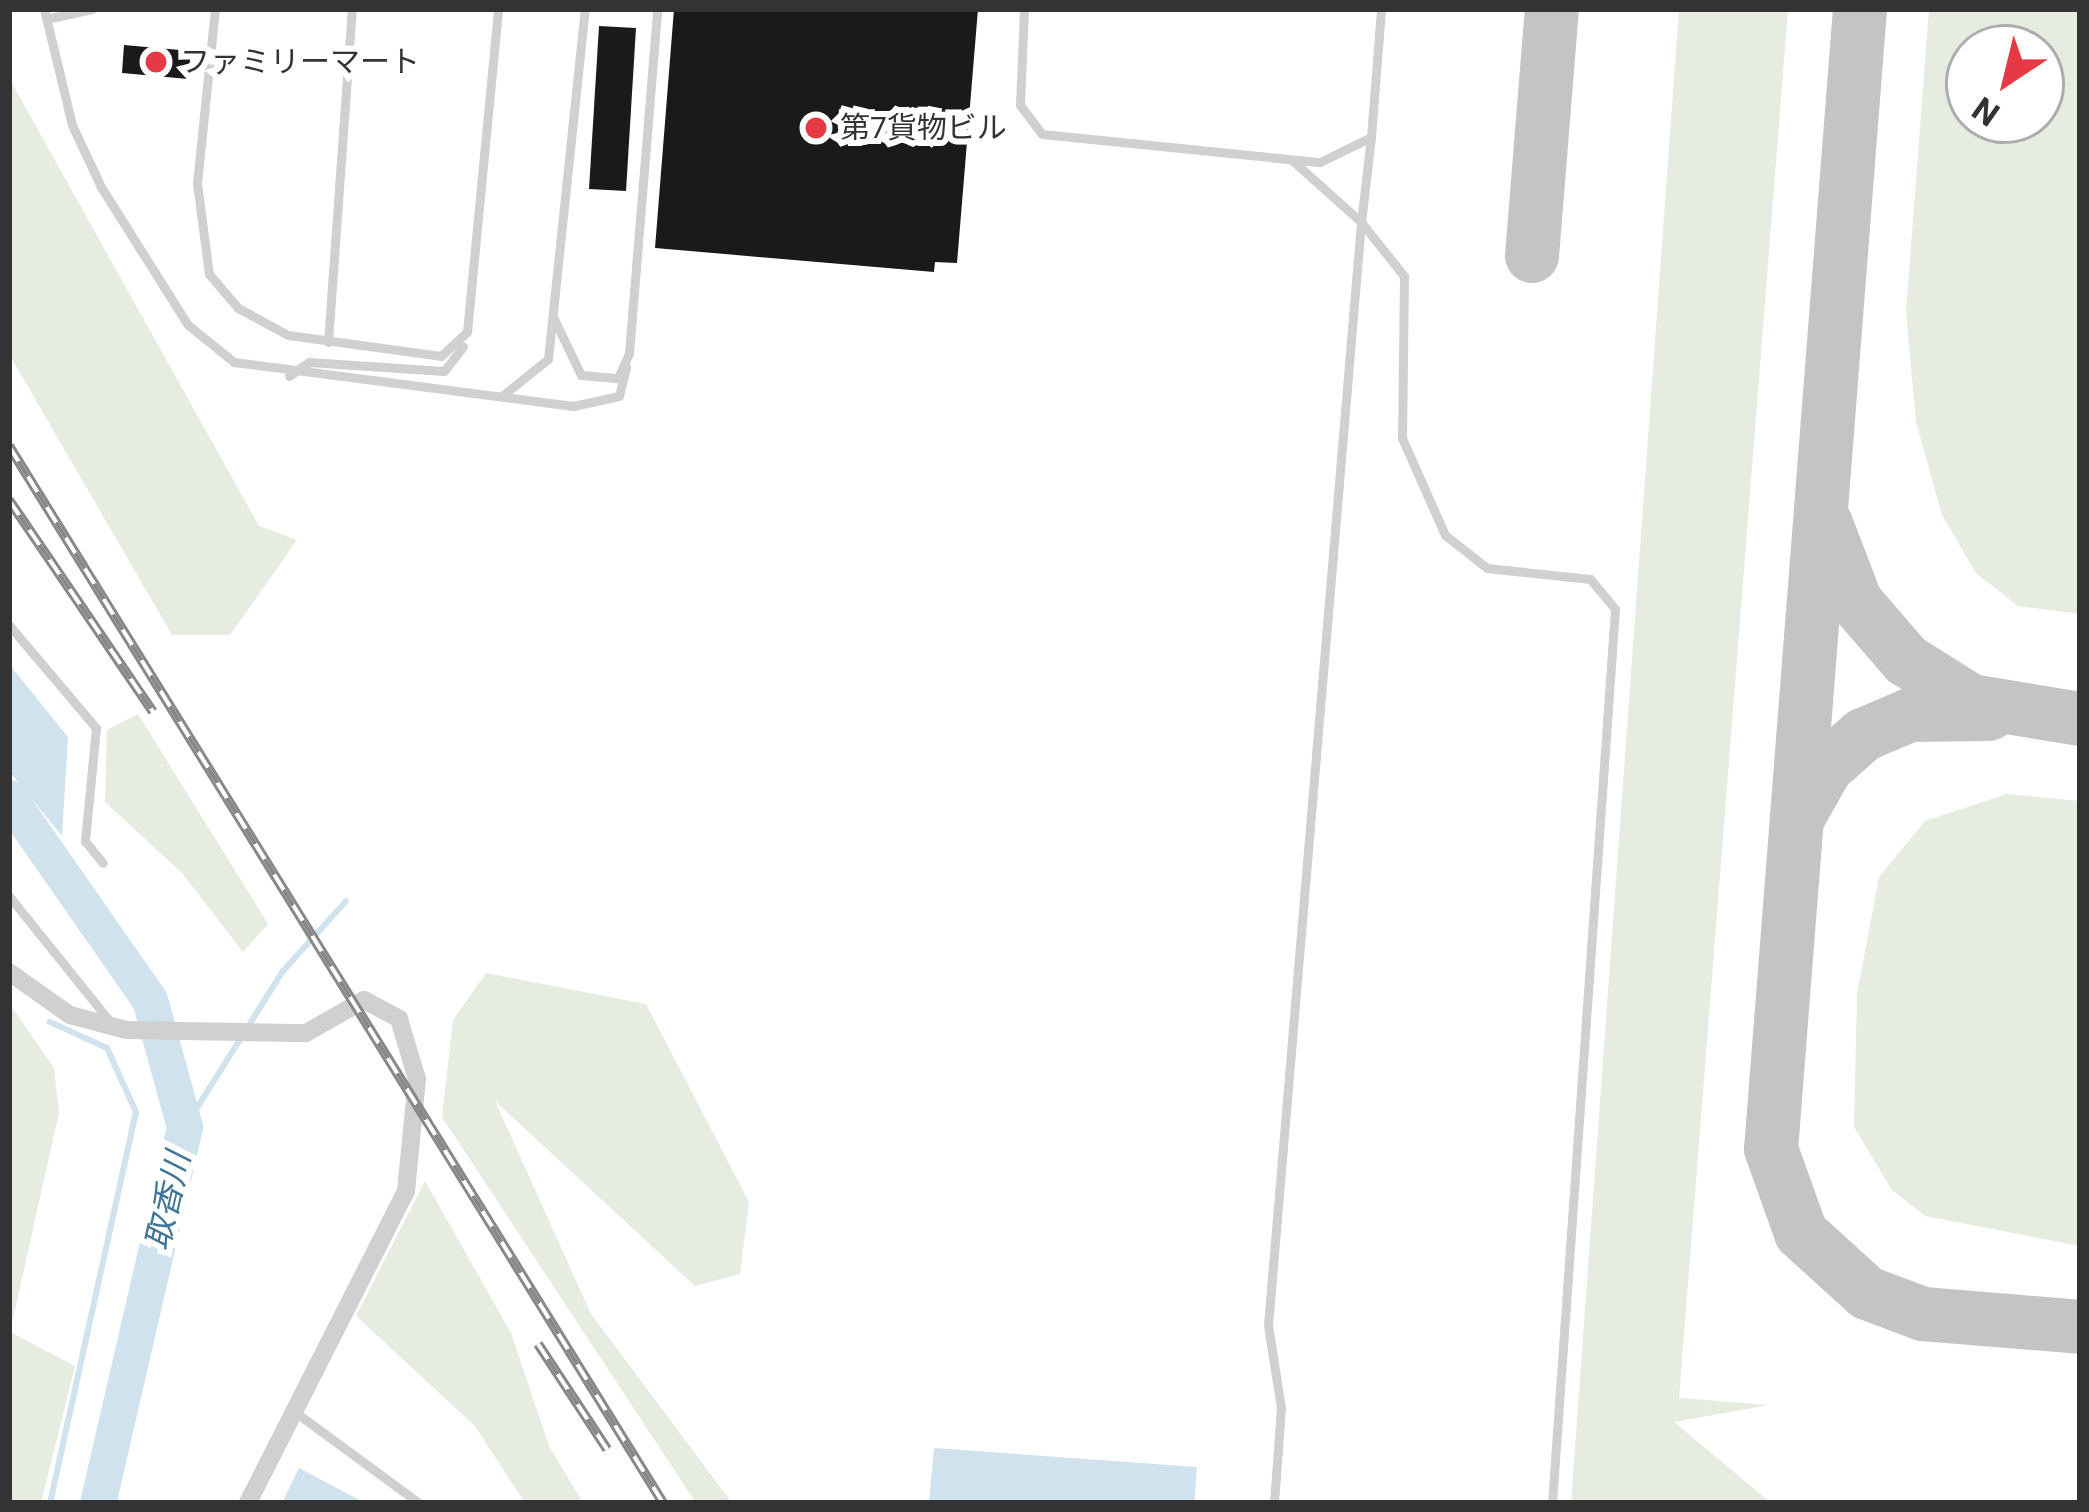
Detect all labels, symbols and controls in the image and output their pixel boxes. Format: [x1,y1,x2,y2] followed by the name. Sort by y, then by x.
[1945,24,2065,144] north arrow
[180,44,420,80] place label: ファミリーマート
[143,49,169,75] marker: ファミリーマート
[1965,89,2007,134] text: N
[840,110,1007,146] place label: 第7貨物ビル
[803,115,829,141] marker: 第7貨物ビル
[138,1148,198,1254] water label: 取香川

